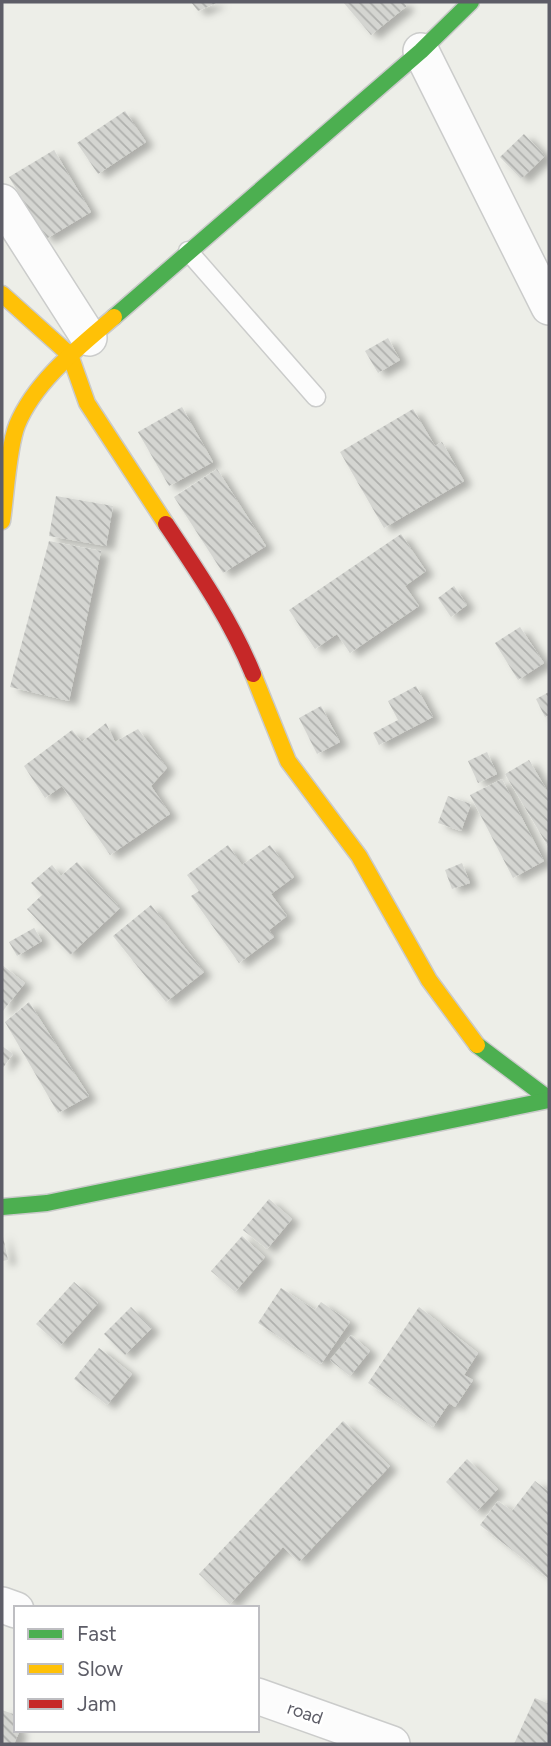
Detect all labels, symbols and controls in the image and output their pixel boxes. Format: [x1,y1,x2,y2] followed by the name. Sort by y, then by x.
[14,1606,259,1732] legend
[77,1621,117,1646] text: Fast
[77,1656,123,1681] text: Slow
[77,1691,116,1716] text: Jam
[284,1697,326,1729] street label: road

